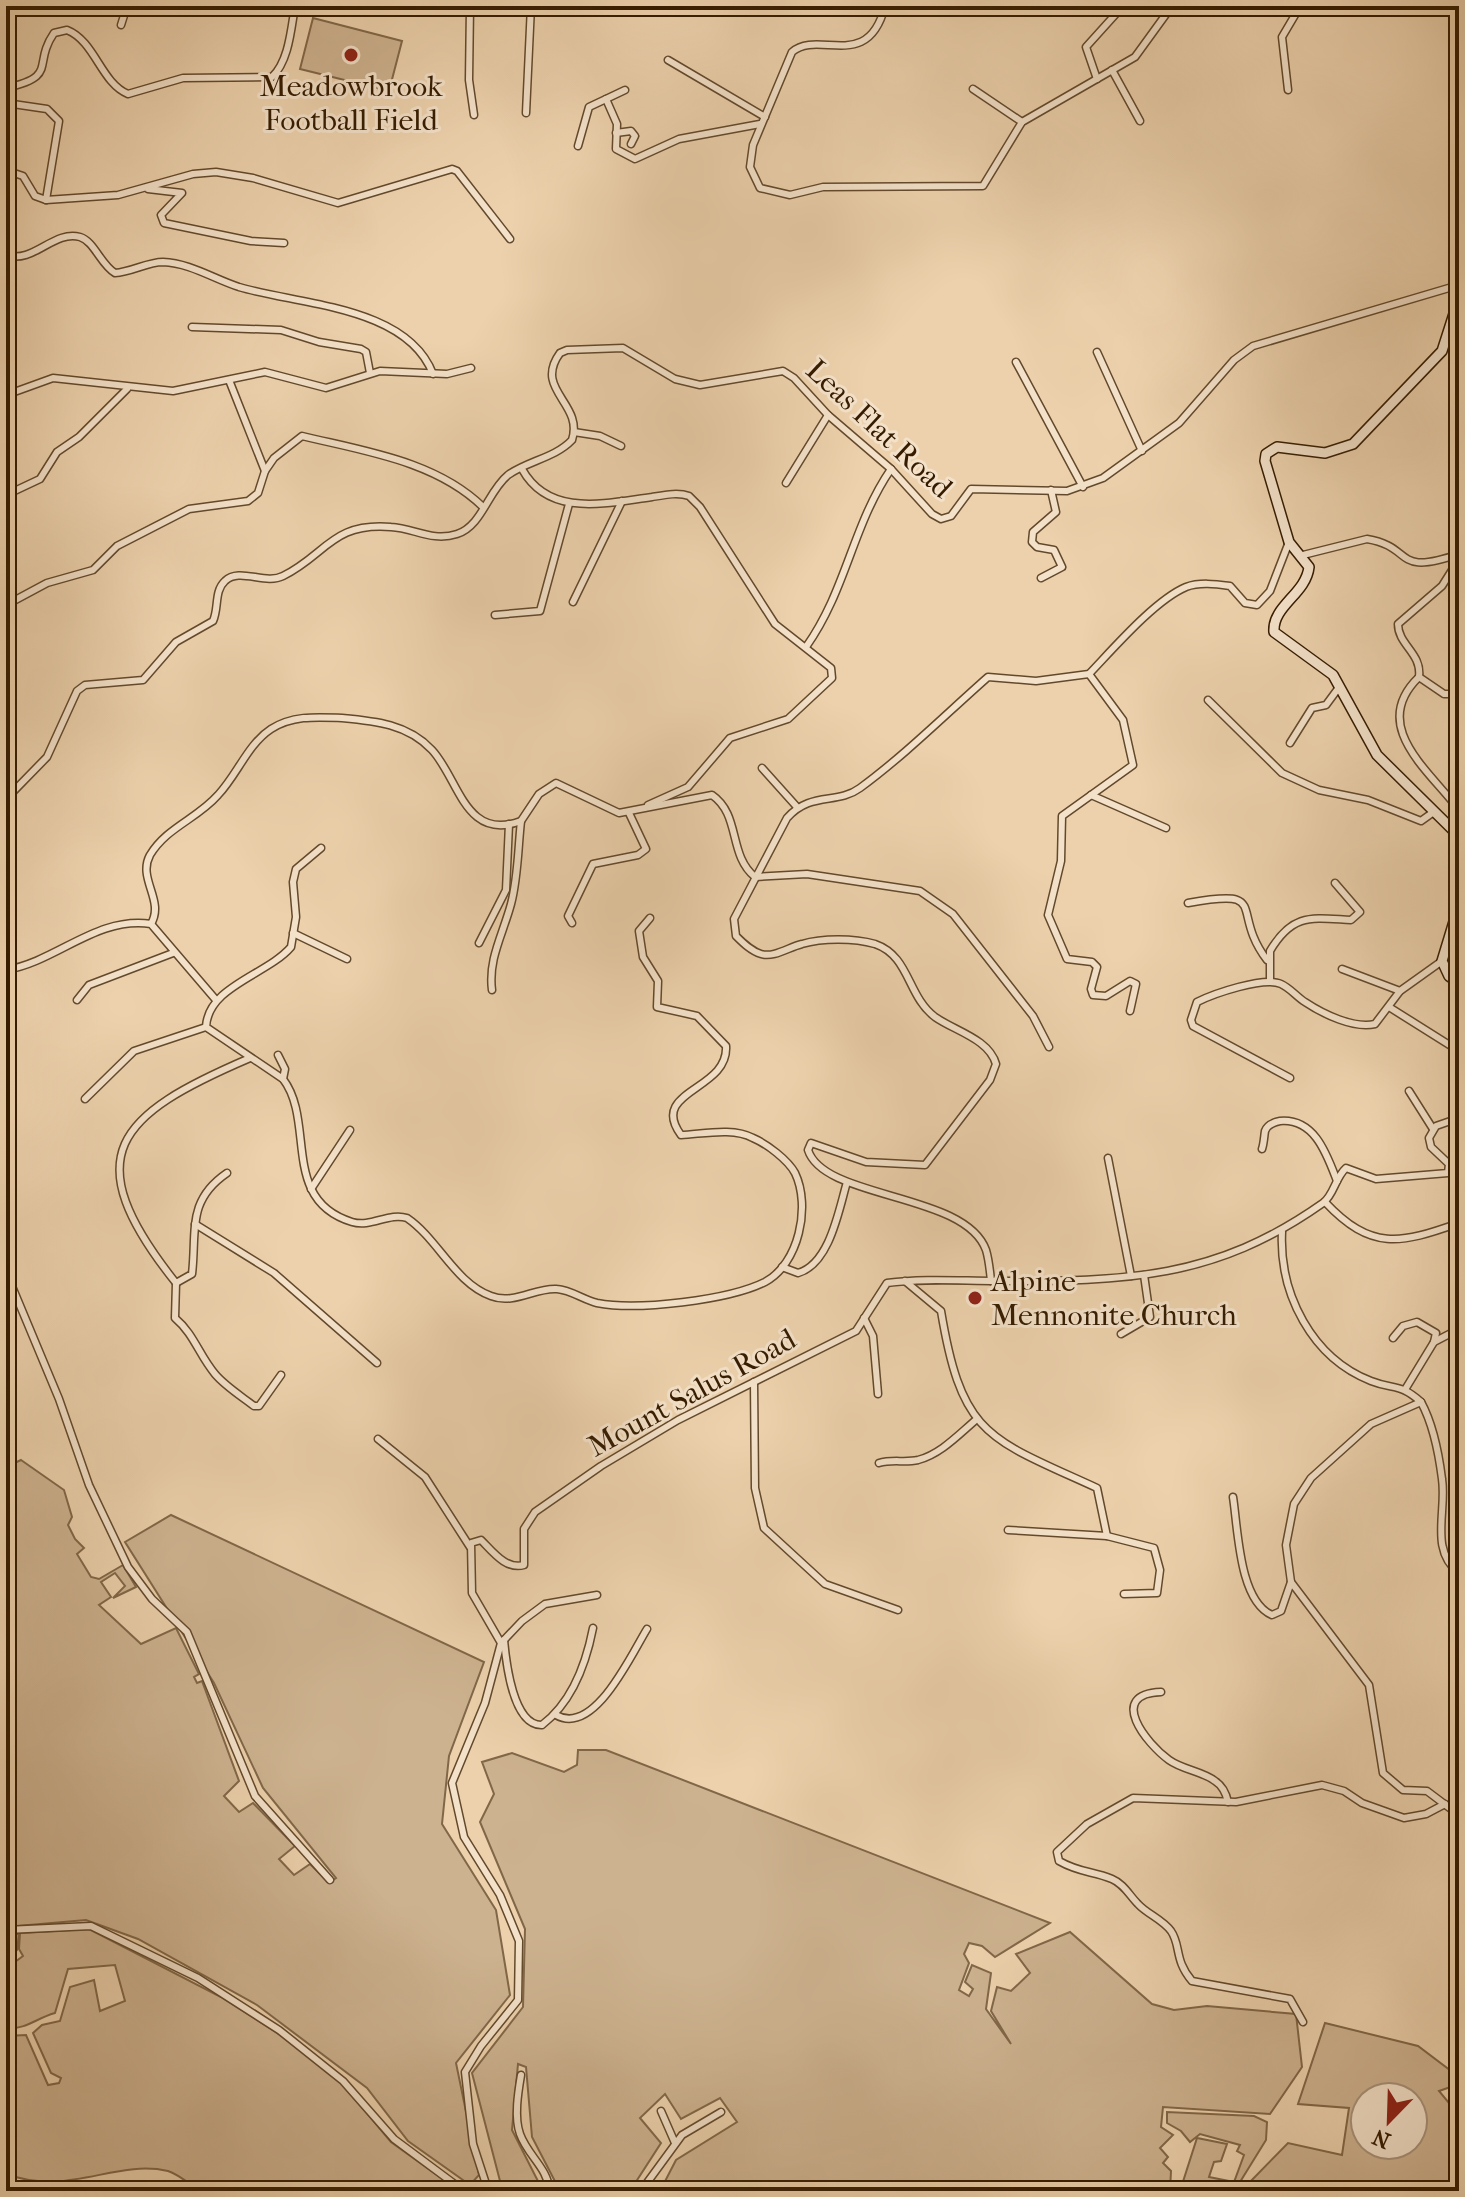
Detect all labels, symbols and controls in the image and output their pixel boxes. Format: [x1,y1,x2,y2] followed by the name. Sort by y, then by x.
[342,46,360,64] marker: Meadowbrook Football Field
[260,69,443,138] place label: Meadowbrook Football Field
[799,352,960,506] street label: Leas Flat Road
[990,1264,1237,1333] place label: Alpine Mennonite Church
[966,1289,984,1307] marker: Alpine Mennonite Church
[582,1321,803,1465] street label: Mount Salus Road
[1349,2081,1429,2161] north arrow
[1369,2123,1394,2154] text: N

